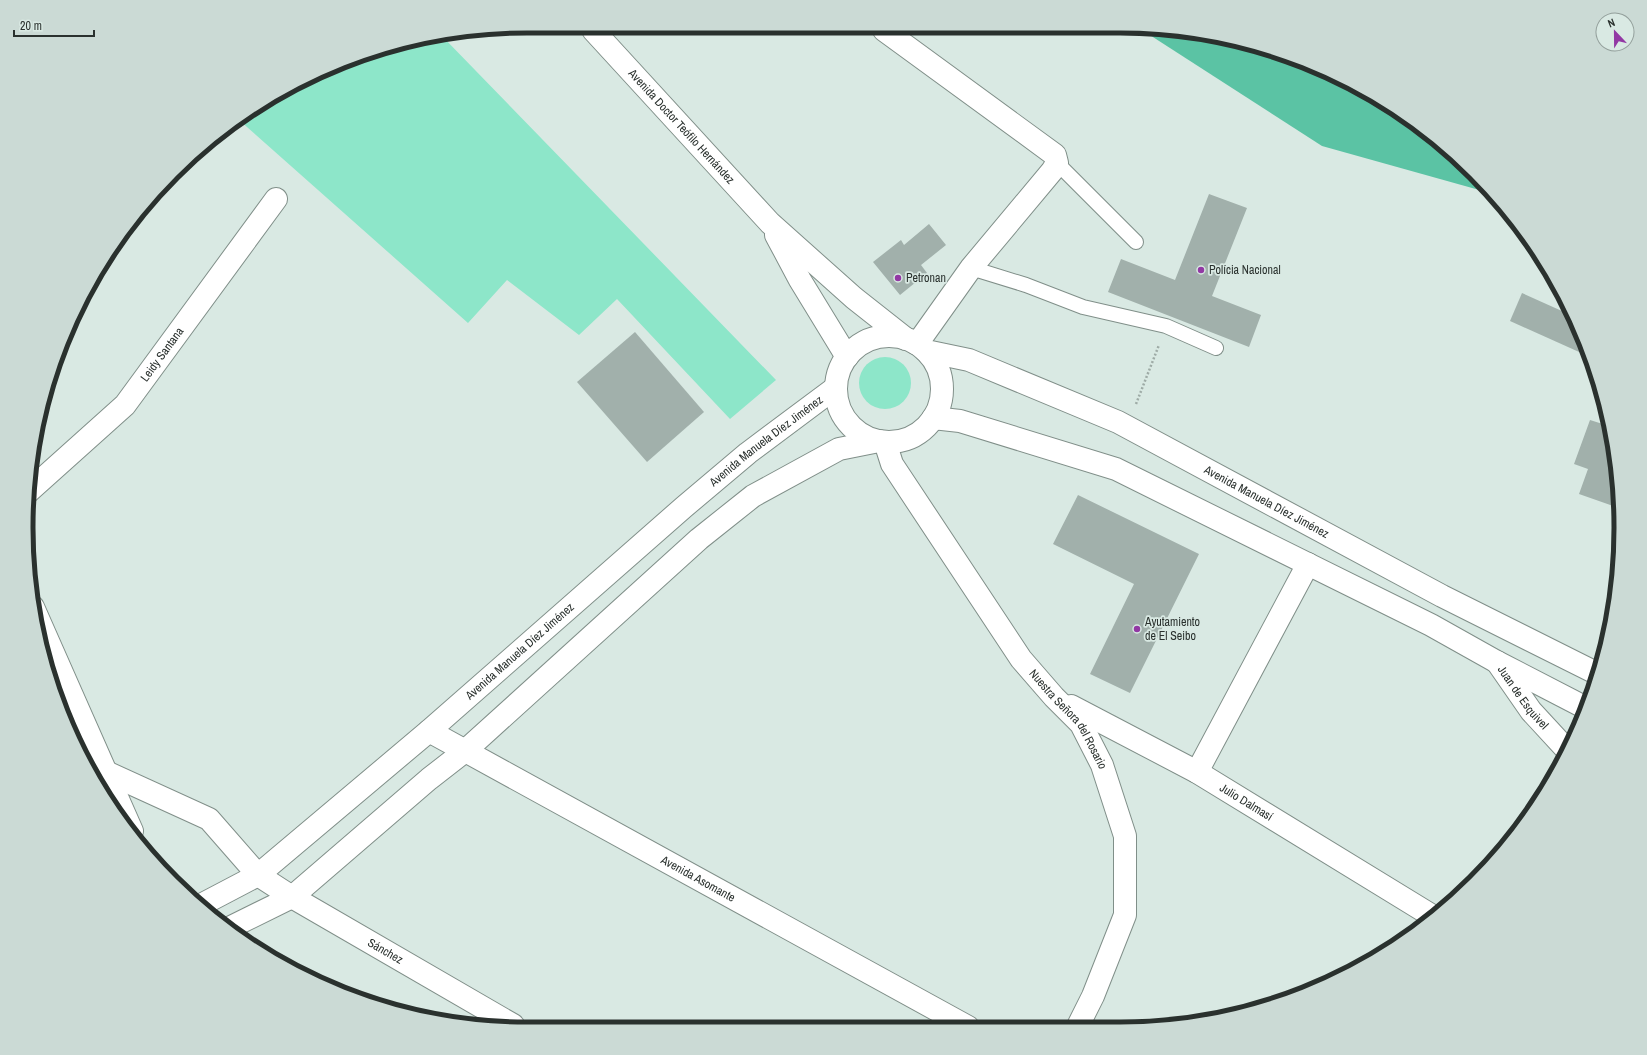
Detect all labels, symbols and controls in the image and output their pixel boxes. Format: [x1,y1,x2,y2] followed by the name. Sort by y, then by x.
[14,12,94,38] scale bar
[1595,12,1635,52] north arrow
[1606,15,1617,30] text: N
[20,18,42,34] text: 20 m
[624,65,738,187] street label: Avenida Doctor Teófilo Hernández
[1209,262,1281,278] place label: Polícia Nacional
[1196,265,1206,275] marker: Polícia Nacional
[906,270,946,286] place label: Petronan
[893,273,903,283] marker: Petronan
[137,324,188,385] street label: Leidy Santana
[705,392,826,491] street label: Avenida Manuela Díez Jiménez
[1200,461,1332,542] street label: Avenida Manuela Díez Jiménez
[461,599,578,704] street label: Avenida Manuela Díez Jiménez
[1144,614,1200,644] place label: Ayutamiento de El Seibo
[1132,624,1142,634] marker: Ayutamiento de El Seibo
[1494,663,1552,733] street label: Juan de Esquivel
[1025,666,1111,771] street label: Nuestra Señora del Rosario
[1217,780,1276,825] street label: Julio Dalmasí
[657,851,738,906] street label: Avenida Asomante
[365,935,406,968] street label: Sánchez

